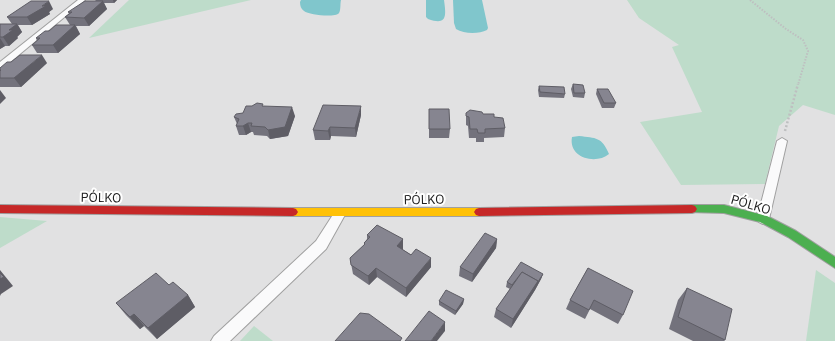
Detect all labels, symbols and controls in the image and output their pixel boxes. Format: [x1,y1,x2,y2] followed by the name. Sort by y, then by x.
[80,189,121,206] street label: PÓLKO
[404,191,445,208] street label: PÓLKO
[729,191,773,218] street label: PÓLKO

